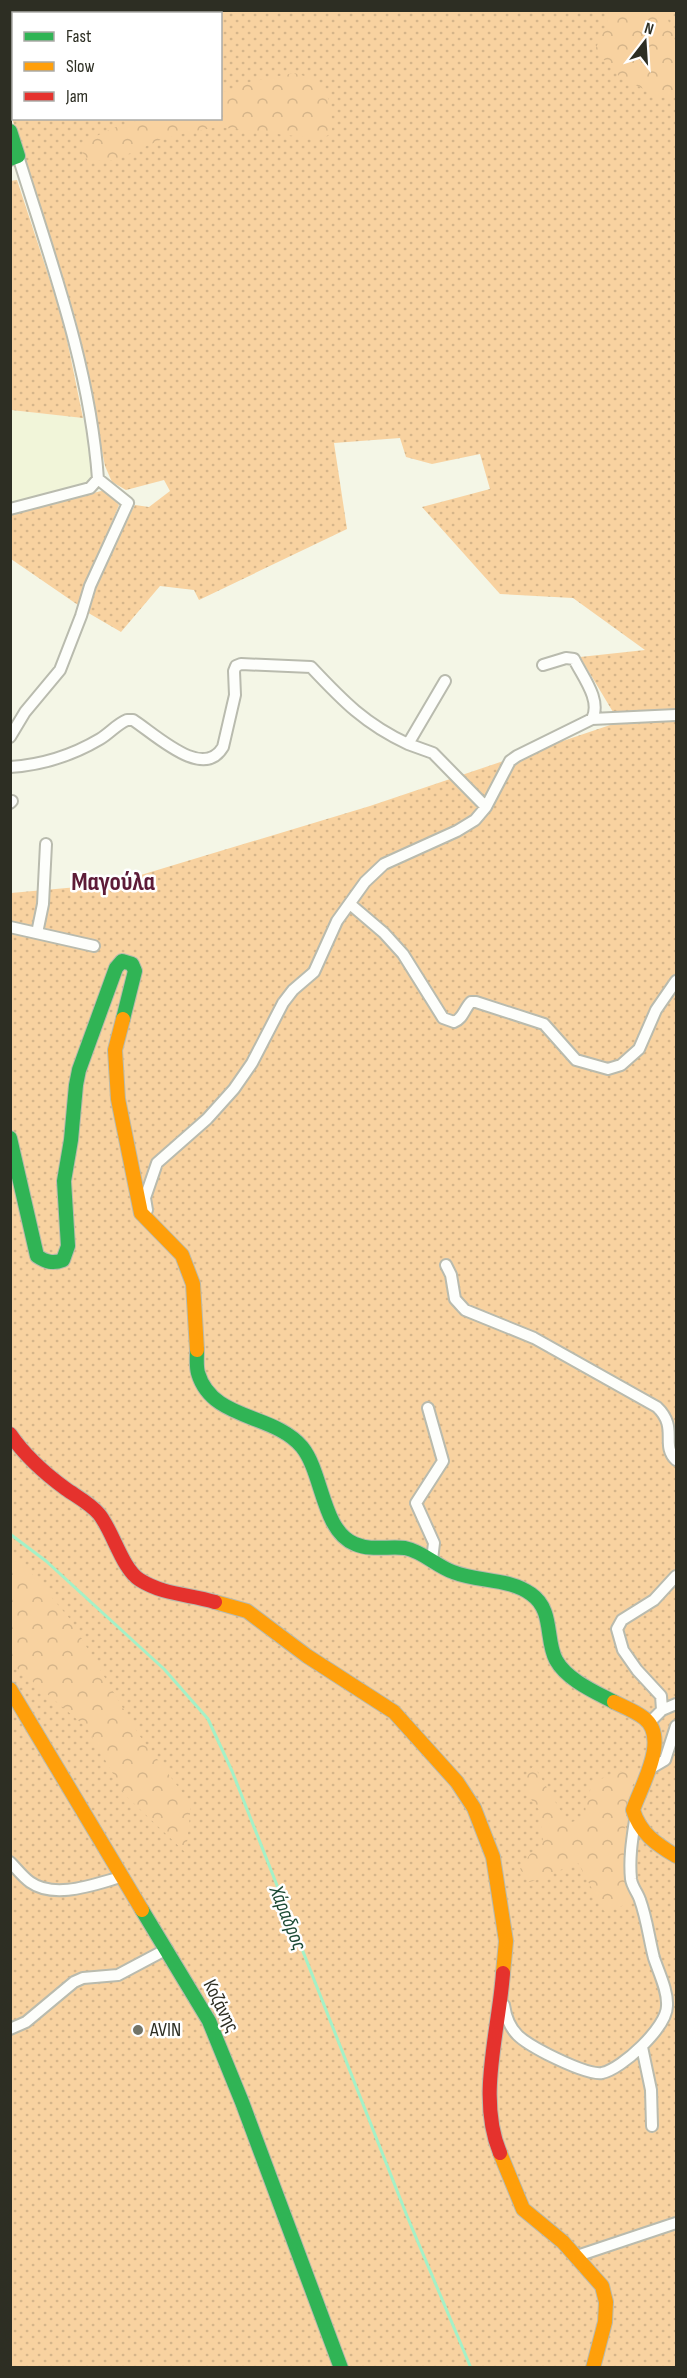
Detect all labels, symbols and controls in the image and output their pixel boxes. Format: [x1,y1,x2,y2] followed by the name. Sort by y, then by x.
[12,12,222,120] legend
[615,12,675,72] north arrow
[642,19,656,39] text: N
[66,26,92,47] text: Fast
[66,56,95,77] text: Slow
[65,86,88,107] text: Jam
[71,867,156,898] district label: Μαγούλα
[263,1881,313,1955] water label: Χάραδρος
[198,1975,245,2037] street label: Κοζάνης
[149,2018,181,2042] place label: AVIN
[131,2023,145,2037] marker: AVIN

